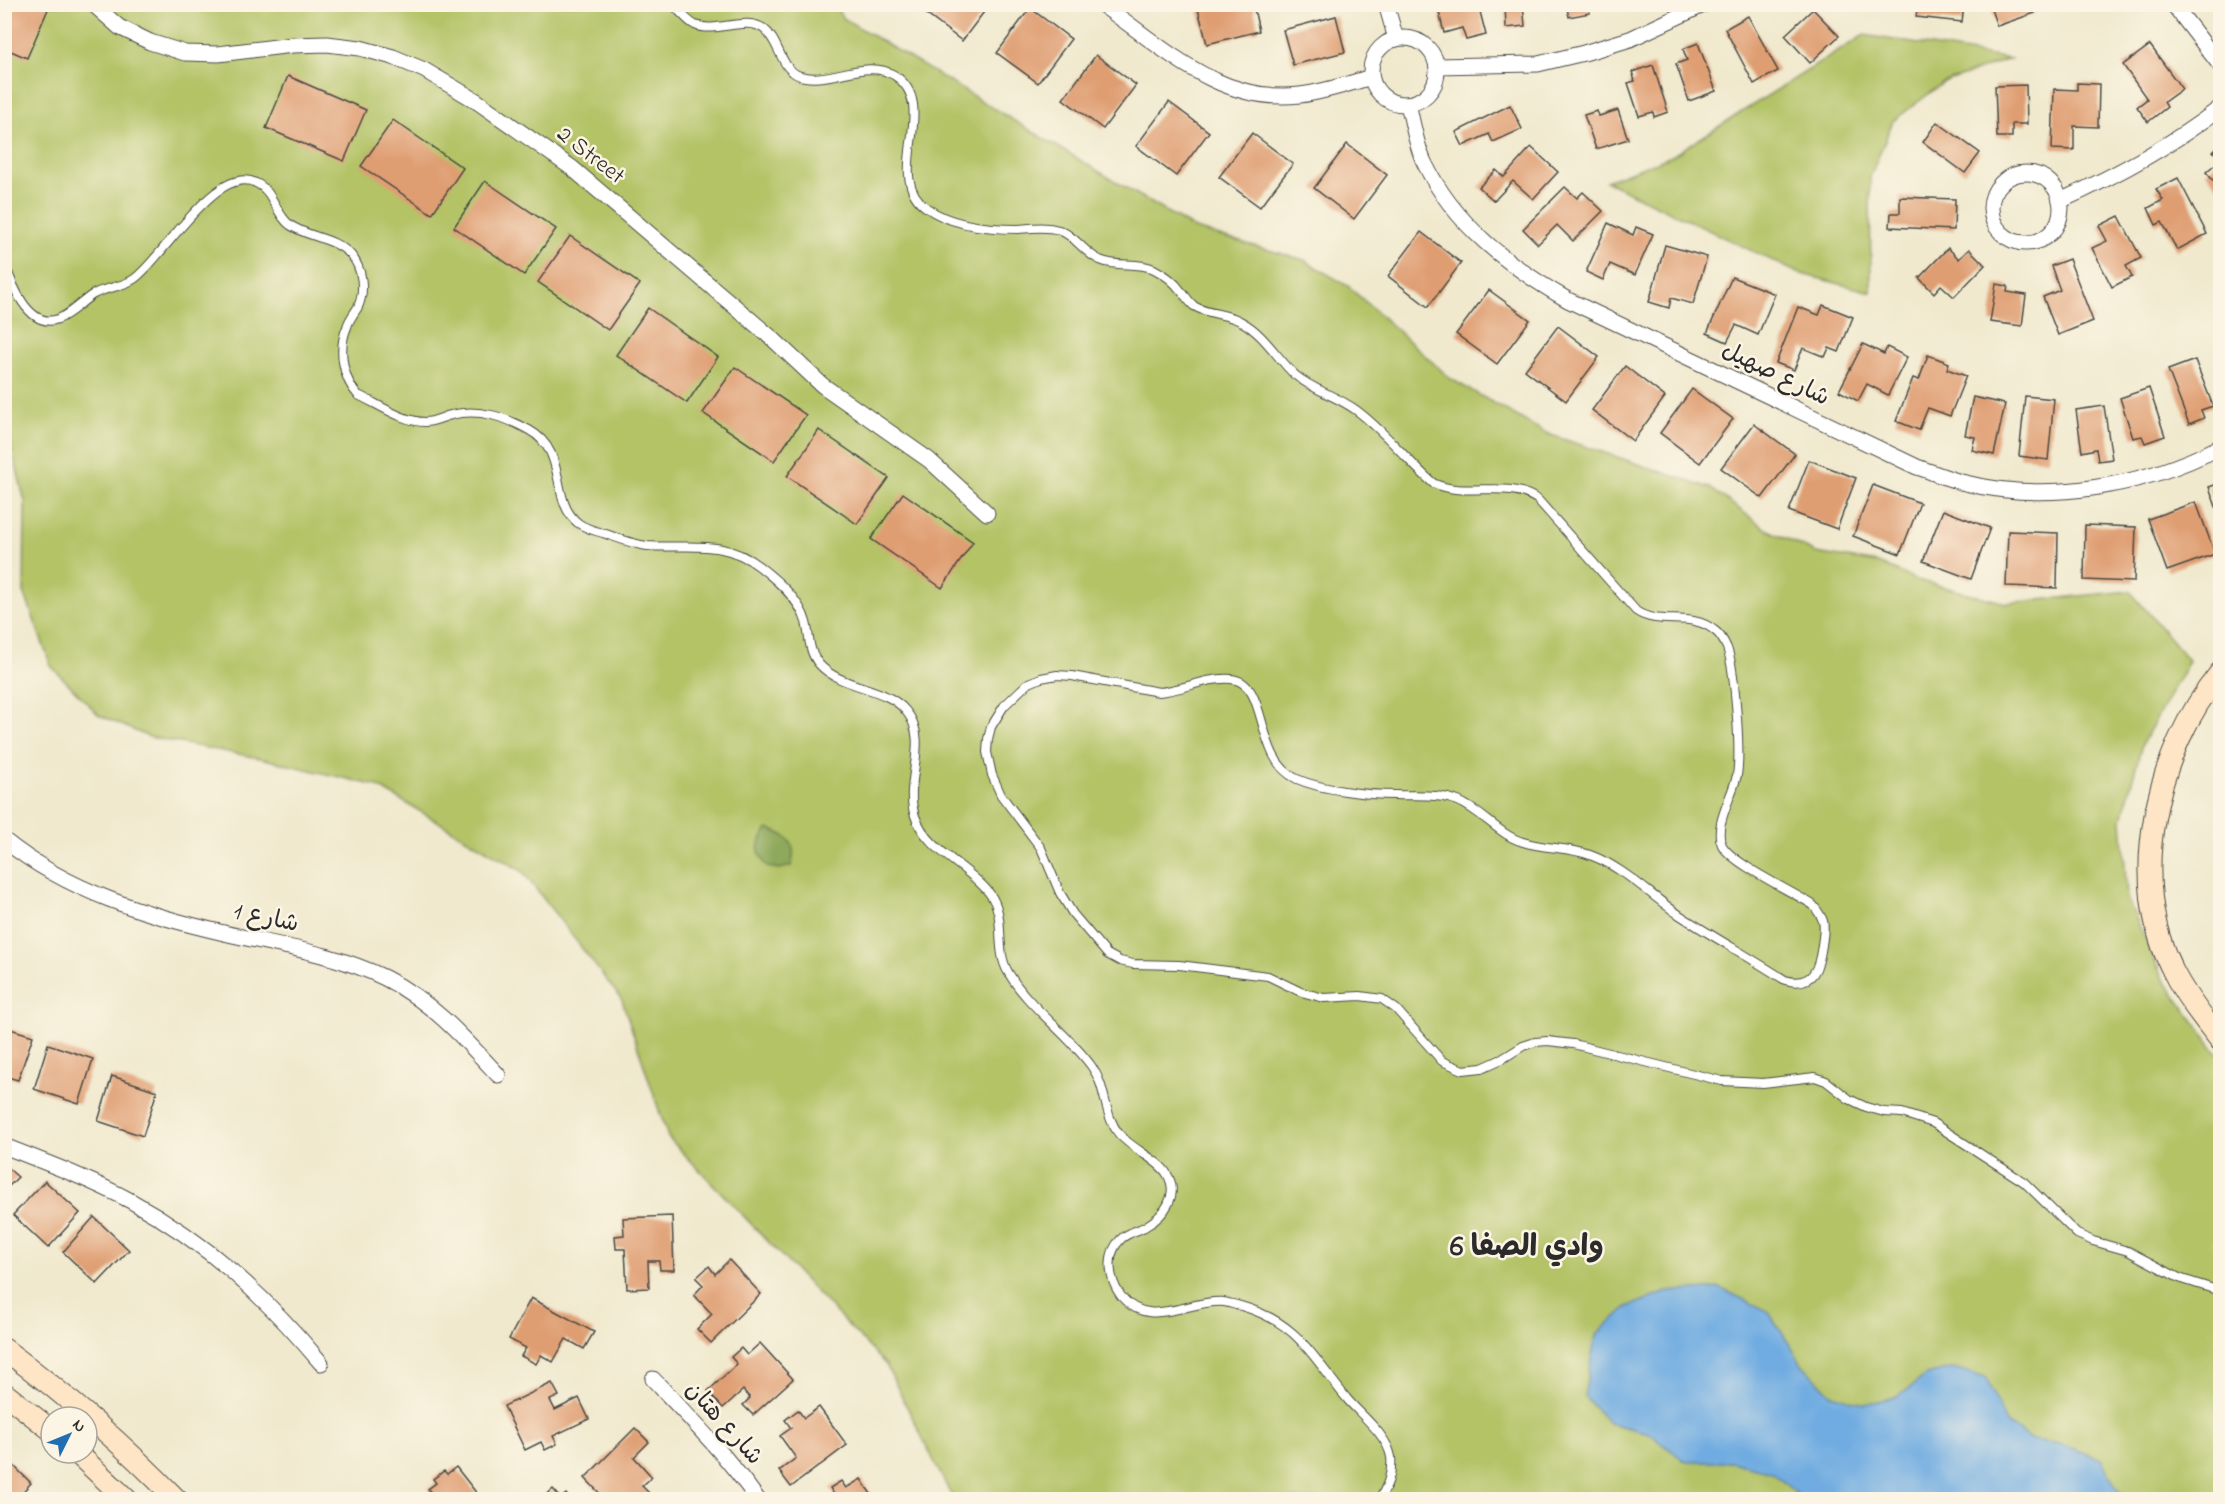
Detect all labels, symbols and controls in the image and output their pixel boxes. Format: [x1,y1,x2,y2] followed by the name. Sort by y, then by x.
[548,118,632,194] street label: 2 Street
[1715,334,1835,416] street label: شارع صهيل
[230,895,302,943] street label: شارع 1
[1450,1226,1604,1270] district label: وادي الصفا 6
[676,1374,770,1474] street label: شارع هتان
[39,1405,99,1465] north arrow
[66,1414,91,1438] text: N

